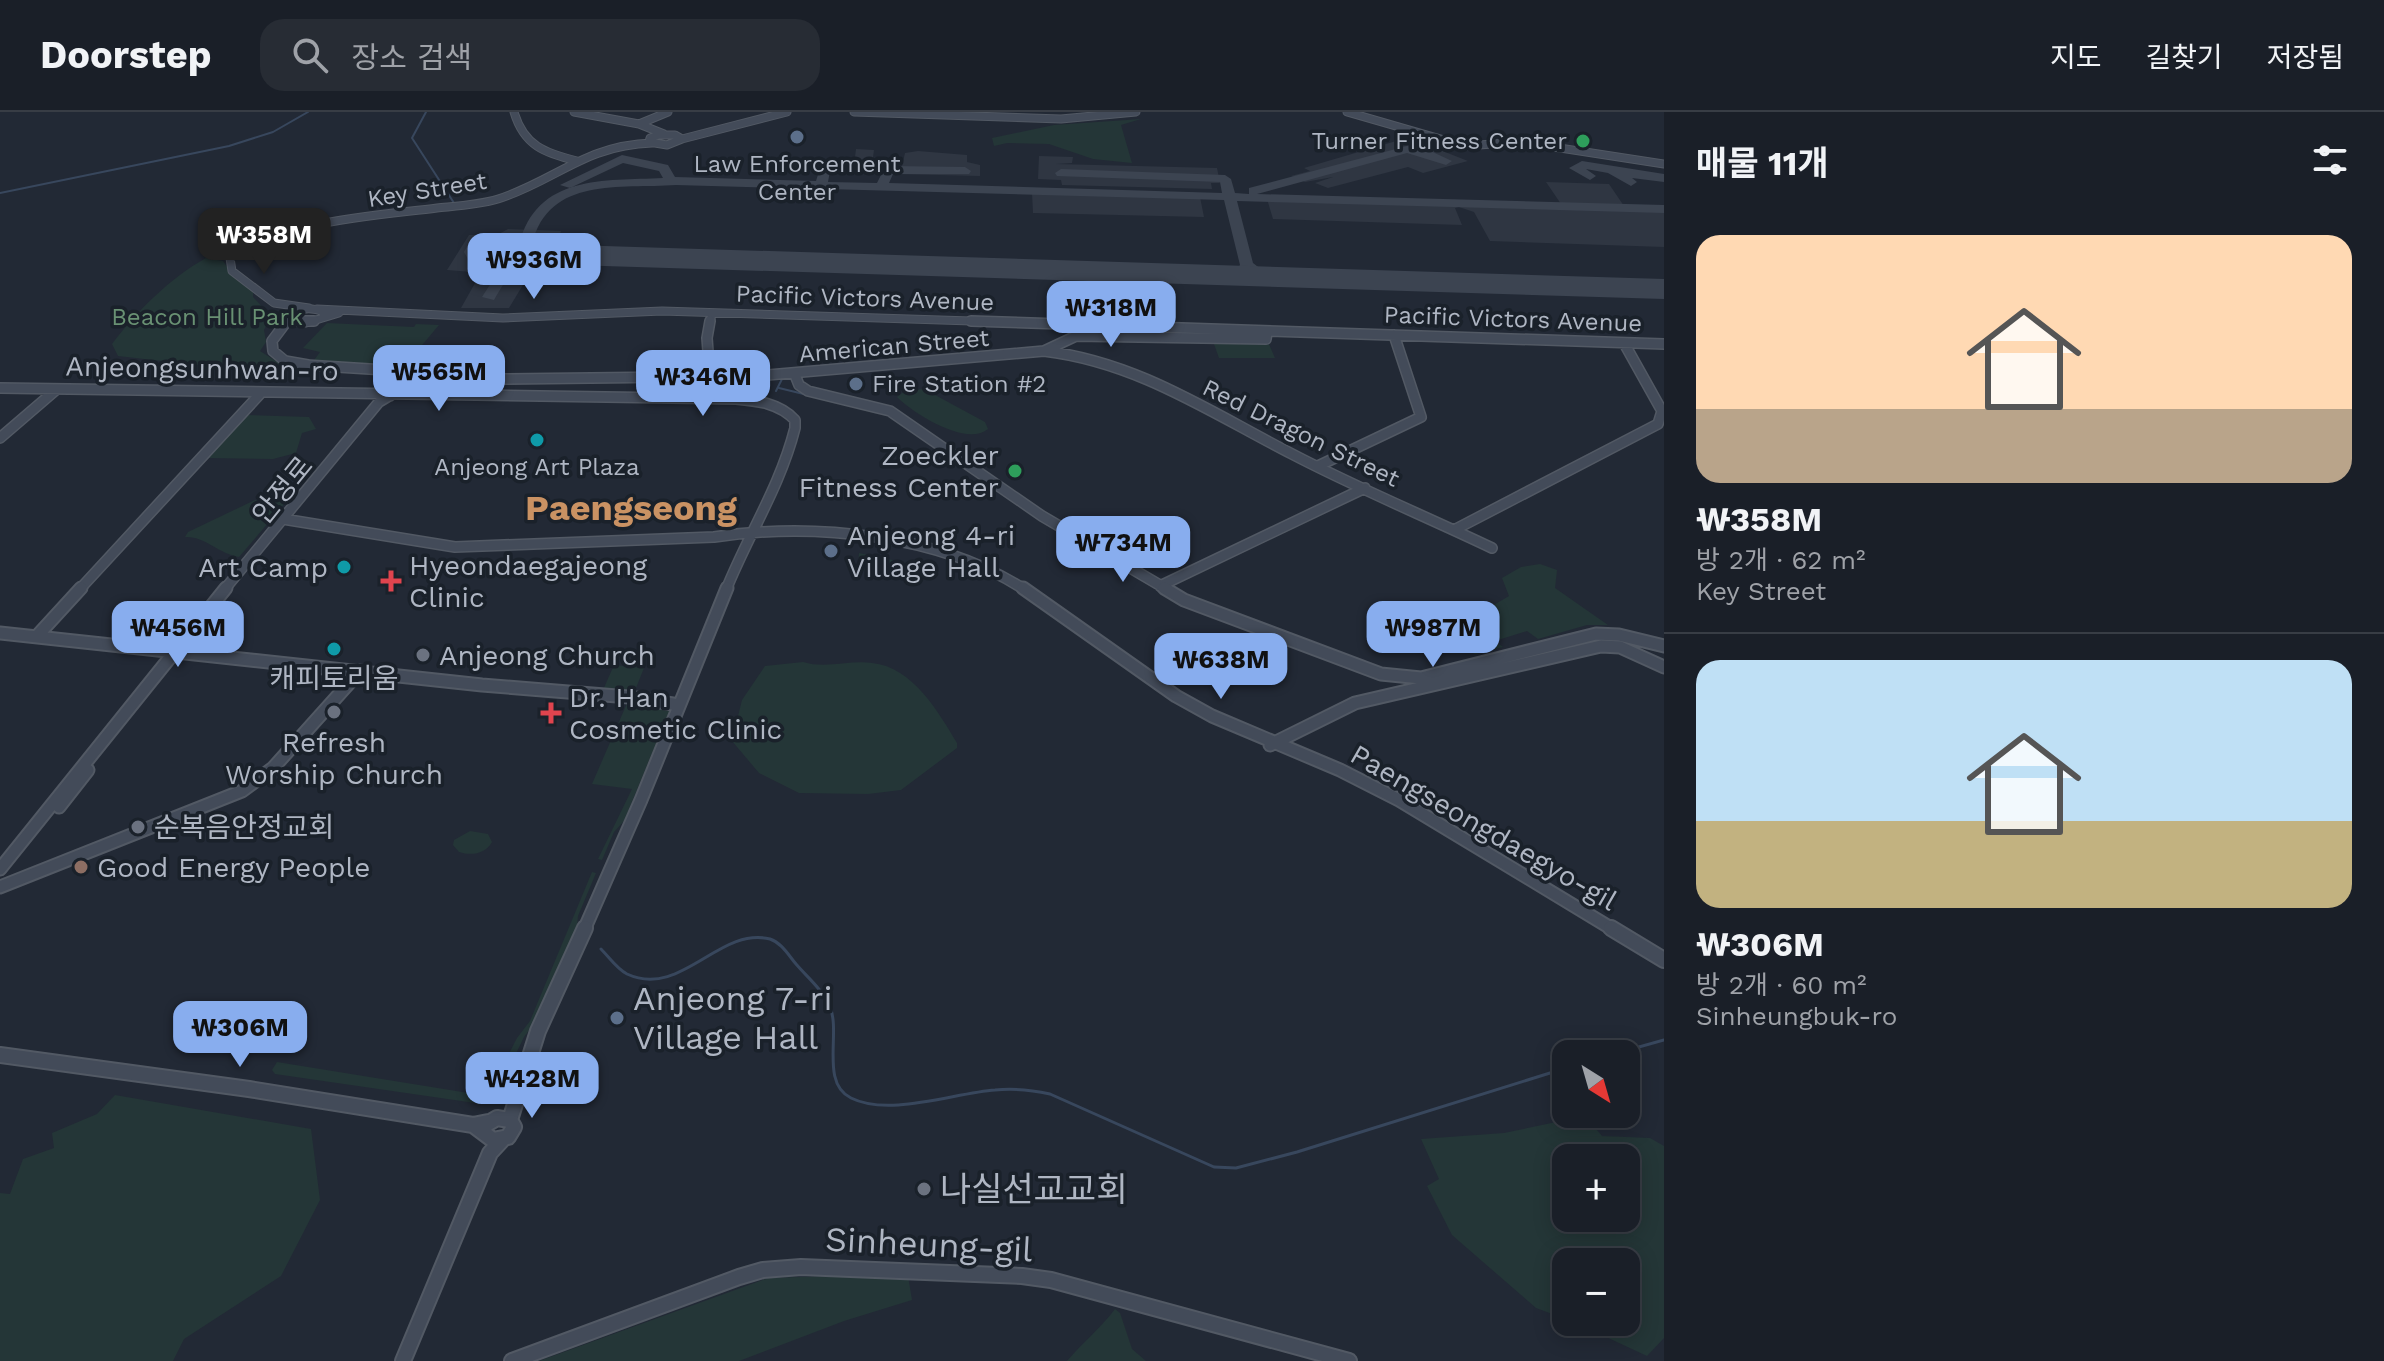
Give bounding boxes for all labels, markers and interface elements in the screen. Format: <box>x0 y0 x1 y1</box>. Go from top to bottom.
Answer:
search box <box>260 19 820 91</box>
text: Doorstep <box>40 33 212 77</box>
icon: search <box>288 33 332 77</box>
text: 장소 검색 <box>352 40 472 75</box>
text: 지도 <box>2050 41 2101 74</box>
text: 길찾기 <box>2145 41 2223 74</box>
text: 저장됨 <box>2267 41 2344 74</box>
place label: Turner Fitness Center <box>1311 127 1567 155</box>
marker: Law Enforcement Center <box>788 128 806 146</box>
marker: Turner Fitness Center <box>1574 132 1592 150</box>
icon: filters <box>2308 138 2352 182</box>
text: 매물 11개 <box>1696 143 1829 183</box>
place label: Law Enforcement Center <box>693 150 901 206</box>
street label: Key Street <box>365 167 489 213</box>
pin: ₩358M <box>208 208 320 276</box>
text: ₩358M <box>216 219 312 249</box>
pin: ₩936M <box>478 233 590 301</box>
text: ₩936M <box>486 244 582 274</box>
street label: Pacific Victors Avenue <box>735 279 995 317</box>
pin: ₩318M <box>1055 281 1167 349</box>
icon: home <box>1952 287 2096 431</box>
text: ₩318M <box>1065 292 1157 322</box>
street label: Pacific Victors Avenue <box>1383 300 1643 338</box>
park label: Beacon Hill Park <box>111 303 303 331</box>
street label: American Street <box>798 324 990 368</box>
pin: ₩565M <box>383 345 495 413</box>
street label: Anjeongsunhwan-ro <box>65 350 339 387</box>
pin: ₩346M <box>647 350 759 418</box>
text: ₩565M <box>391 356 487 386</box>
text: ₩346M <box>654 361 752 391</box>
place label: Fire Station #2 <box>872 370 1046 398</box>
street label: Red Dragon Street <box>1198 373 1404 493</box>
marker: Fire Station #2 <box>847 375 865 393</box>
marker: Anjeong Art Plaza <box>528 431 546 449</box>
place label: Zoeckler Fitness Center <box>798 439 999 504</box>
street label: 안정로 <box>245 450 320 531</box>
place label: Anjeong Art Plaza <box>434 453 640 481</box>
marker: Zoeckler Fitness Center <box>1006 462 1024 480</box>
district label: Paengseong <box>525 487 738 529</box>
text: ₩358M <box>1696 499 1822 539</box>
pin: ₩734M <box>1067 516 1179 584</box>
place label: Anjeong 4-ri Village Hall <box>847 519 1015 584</box>
text: ₩734M <box>1074 527 1172 557</box>
marker: Anjeong 4-ri Village Hall <box>822 542 840 560</box>
text: 방 2개 · 62 m² <box>1696 545 1866 575</box>
place label: Hyeondaegajeong Clinic <box>409 549 647 614</box>
place label: Art Camp <box>198 551 328 584</box>
marker: Art Camp <box>335 558 353 576</box>
marker: Hyeondaegajeong Clinic <box>380 570 402 592</box>
text: Key Street <box>1696 576 1826 606</box>
pin: ₩456M <box>122 601 234 669</box>
pin: ₩987M <box>1377 601 1489 669</box>
text: ₩456M <box>130 612 226 642</box>
text: ₩987M <box>1385 612 1481 642</box>
pin: ₩638M <box>1165 633 1277 701</box>
place label: Anjeong Church <box>439 639 655 672</box>
marker: 캐피토리움 <box>325 640 343 658</box>
text: ₩638M <box>1172 644 1270 674</box>
marker: Anjeong Church <box>414 646 432 664</box>
place label: 캐피토리움 <box>270 662 398 695</box>
place label: Dr. Han Cosmetic Clinic <box>569 681 782 746</box>
marker: Dr. Han Cosmetic Clinic <box>540 702 562 724</box>
marker: Refresh Worship Church <box>325 703 343 721</box>
icon: home <box>1952 712 2096 856</box>
place label: Refresh Worship Church <box>225 726 443 791</box>
street label: Paengseongdaegyo-gil <box>1345 738 1623 917</box>
place label: 순복음안정교회 <box>154 811 334 844</box>
marker: 순복음안정교회 <box>129 818 147 836</box>
place label: Good Energy People <box>97 851 370 884</box>
marker: Good Energy People <box>72 858 90 876</box>
text: ₩306M <box>1696 924 1824 964</box>
text: 방 2개 · 60 m² <box>1696 970 1867 1000</box>
place label: Anjeong 7-ri Village Hall <box>633 978 832 1057</box>
pin: ₩306M <box>184 1001 296 1069</box>
text: Sinheungbuk-ro <box>1696 1001 1897 1031</box>
marker: Anjeong 7-ri Village Hall <box>608 1009 626 1027</box>
text: ₩306M <box>191 1012 289 1042</box>
north arrow <box>1552 1040 1640 1128</box>
map controls <box>1552 1040 1640 1336</box>
pin: ₩428M <box>476 1052 588 1120</box>
text: ₩428M <box>484 1063 580 1093</box>
button: + <box>1552 1144 1640 1232</box>
place label: 나실선교교회 <box>940 1169 1128 1209</box>
marker: 나실선교교회 <box>915 1180 933 1198</box>
street label: Sinheung-gil <box>824 1219 1034 1269</box>
button: − <box>1552 1248 1640 1336</box>

